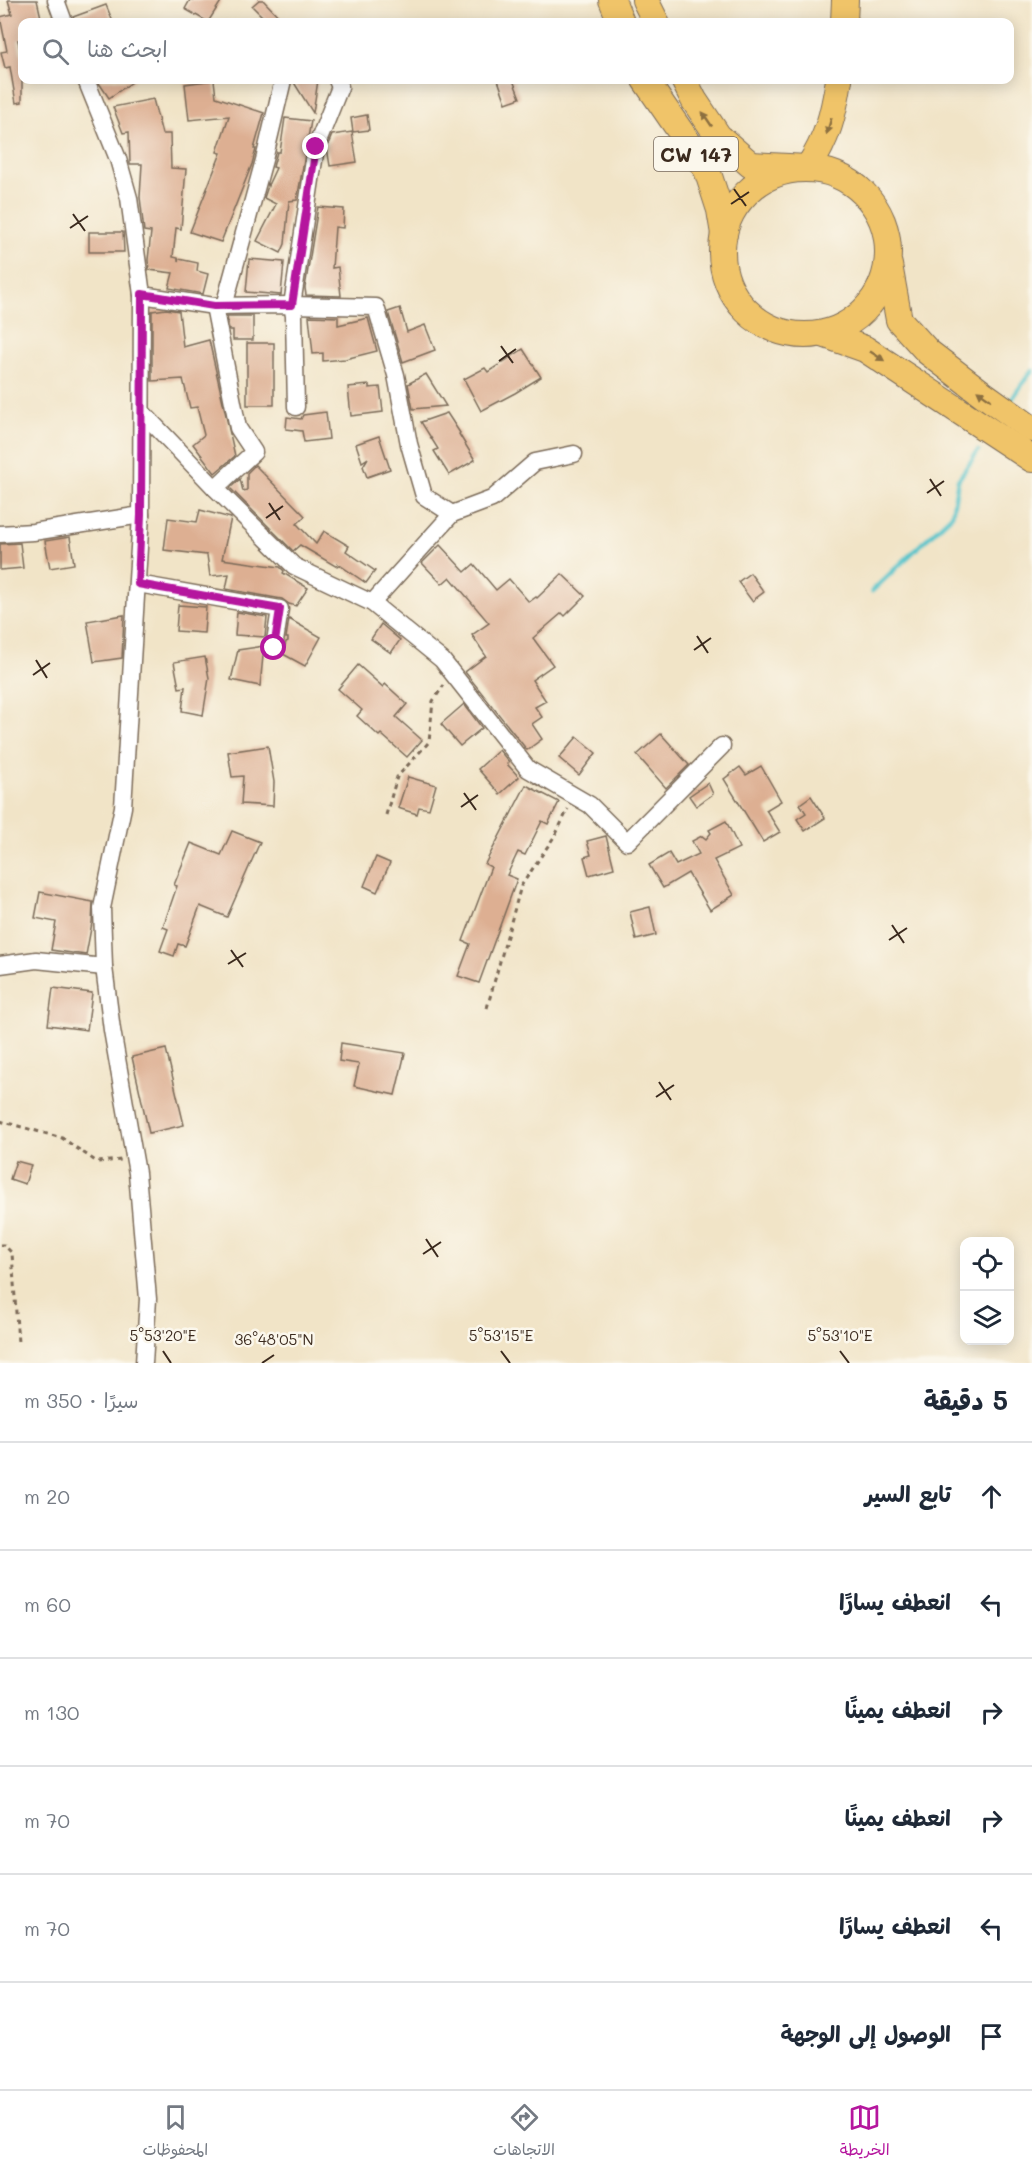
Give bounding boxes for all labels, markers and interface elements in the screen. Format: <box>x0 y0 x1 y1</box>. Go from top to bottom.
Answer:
search box <box>18 18 1014 84</box>
text: ابحث هنا <box>87 34 168 63</box>
icon: search <box>39 35 72 68</box>
one-way arrow <box>701 112 713 128</box>
one-way arrow <box>824 117 833 135</box>
route end <box>302 133 328 159</box>
road number: CW 147 <box>654 137 738 171</box>
one-way arrow <box>869 351 885 362</box>
one-way arrow <box>977 389 993 401</box>
route start <box>260 634 286 660</box>
map controls <box>960 1237 1014 1345</box>
button: locate <box>960 1237 1014 1291</box>
button: layers <box>960 1291 1014 1345</box>
text: 5°53'20"E <box>130 1325 197 1345</box>
text: 5°53'15"E <box>469 1325 534 1345</box>
text: 5°53'10"E <box>807 1325 873 1345</box>
text: 36°48'05"N <box>234 1329 314 1349</box>
text: 5 دقيقة <box>923 1383 1008 1417</box>
text: سيرًا · 350 m <box>24 1387 138 1413</box>
text: تابع السير <box>865 1479 951 1508</box>
icon: ahead <box>975 1480 1008 1513</box>
text: 20 m <box>24 1483 70 1509</box>
text: انعطف يسارًا <box>839 1587 951 1616</box>
icon: left <box>975 1588 1008 1621</box>
text: 60 m <box>24 1591 71 1617</box>
text: انعطف يمينًا <box>845 1695 951 1724</box>
icon: right <box>975 1696 1008 1729</box>
text: 130 m <box>24 1699 79 1725</box>
text: انعطف يمينًا <box>845 1803 951 1832</box>
icon: right <box>975 1804 1008 1837</box>
text: 70 m <box>24 1807 70 1833</box>
text: انعطف يسارًا <box>839 1911 951 1940</box>
icon: left <box>975 1912 1008 1945</box>
text: 70 m <box>24 1915 70 1941</box>
text: الوصول إلى الوجهة <box>780 2019 951 2048</box>
icon: arrive <box>975 2020 1008 2053</box>
tab: المحفوظات <box>142 2101 208 2164</box>
tab: الاتجاهات <box>493 2101 555 2164</box>
tab: الخريطة <box>840 2101 890 2164</box>

